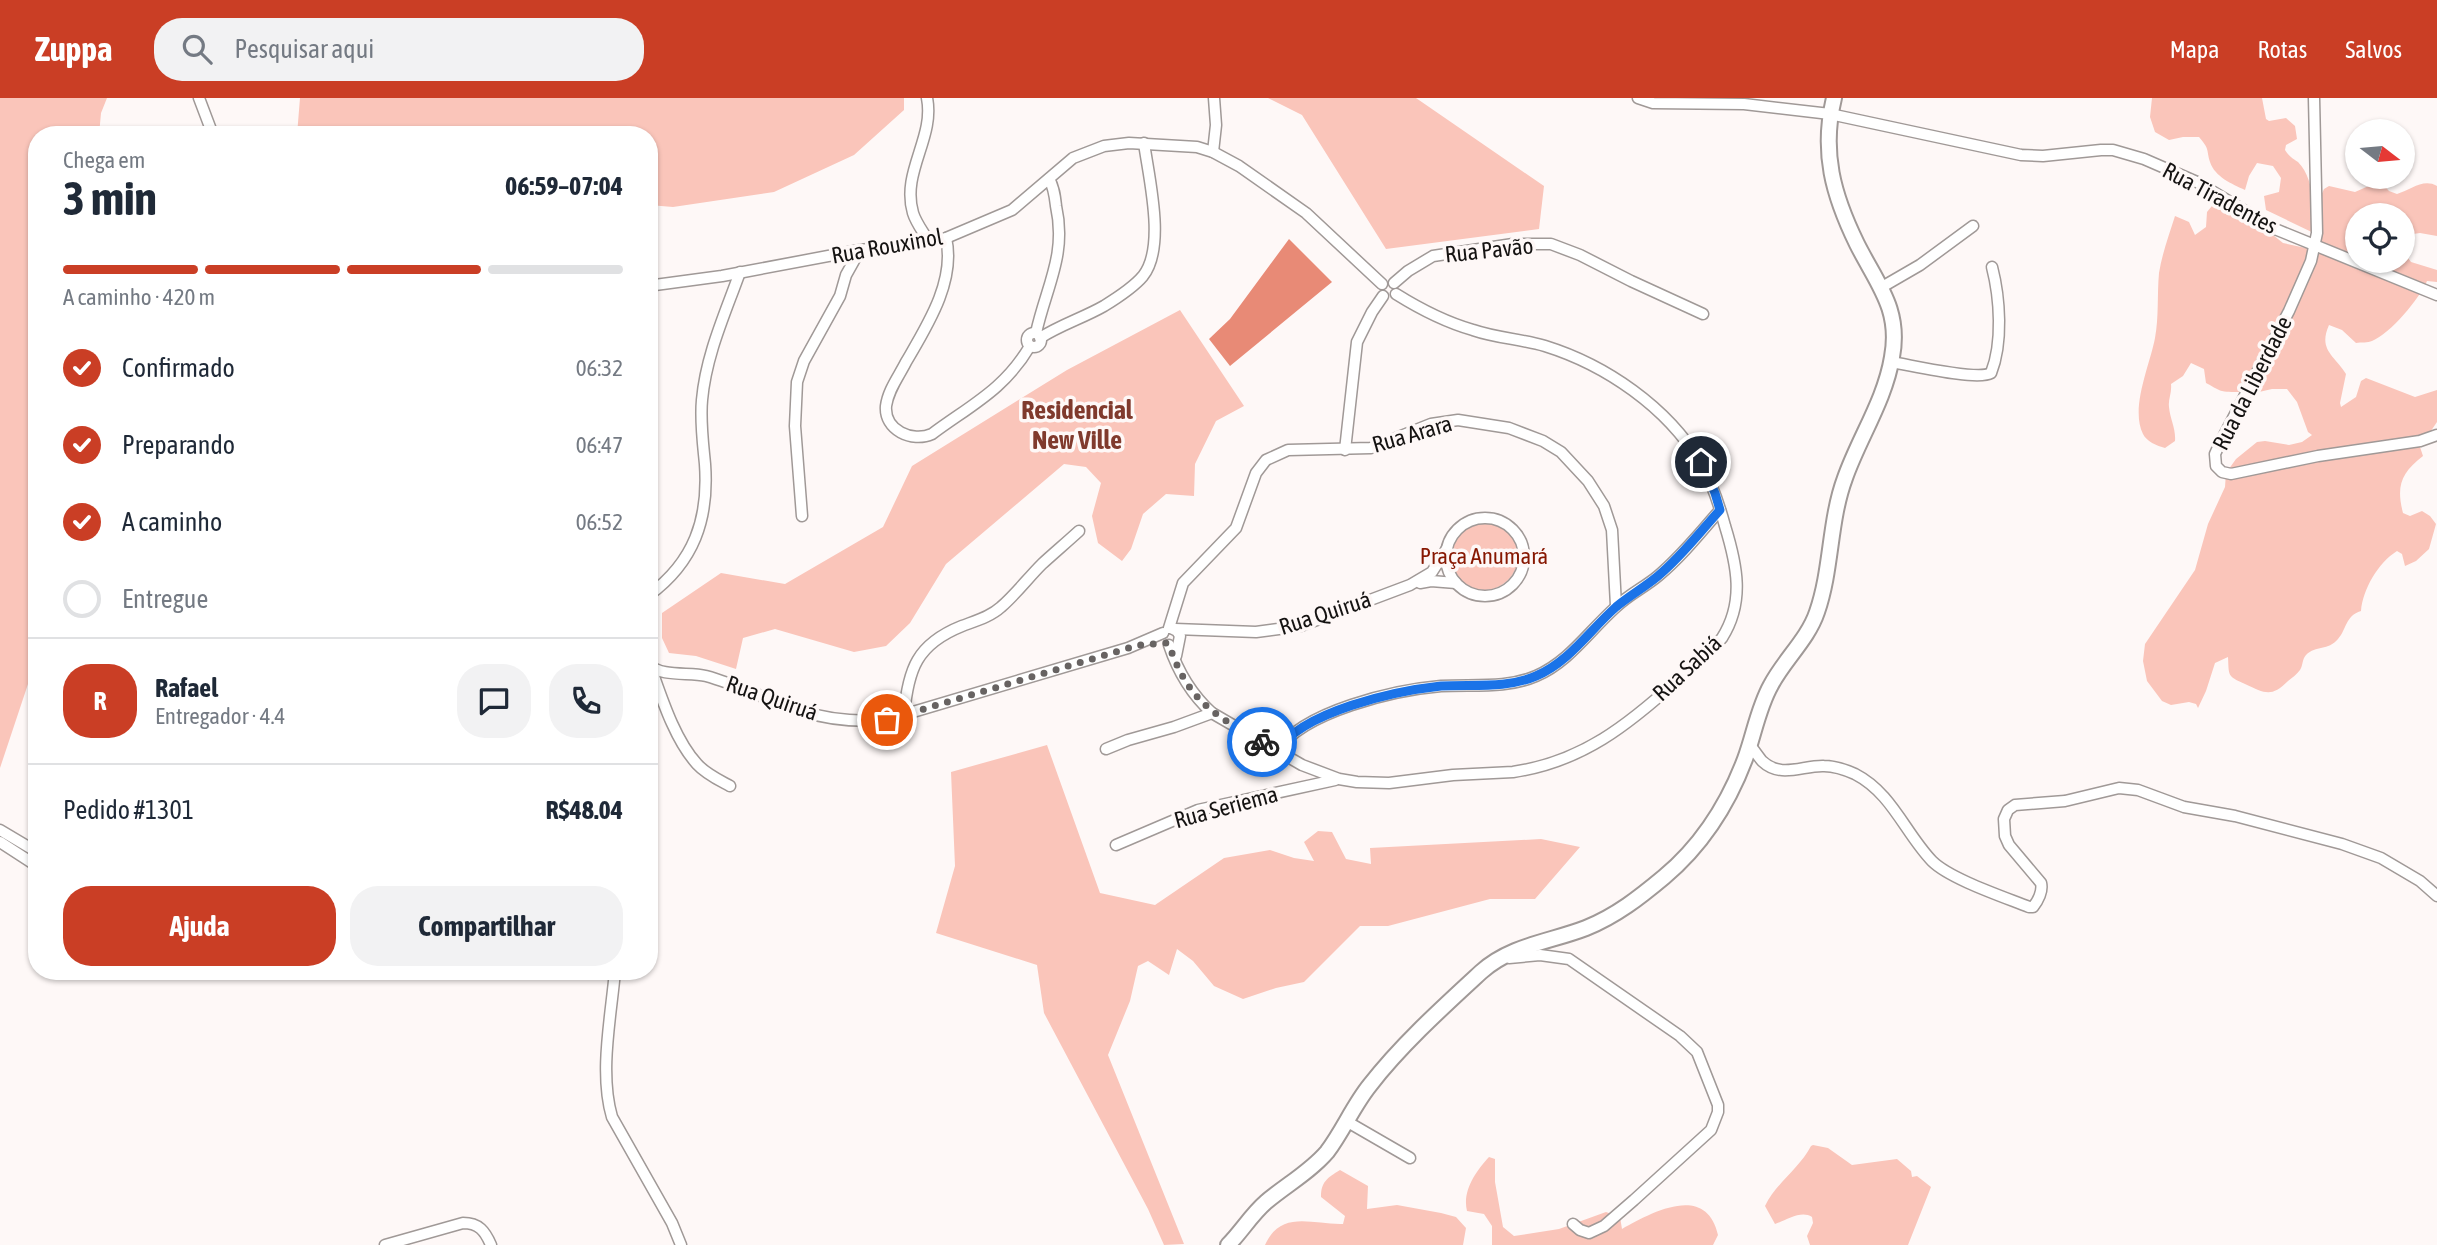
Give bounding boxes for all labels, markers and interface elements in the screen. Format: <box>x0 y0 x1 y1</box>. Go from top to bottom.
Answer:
search box <box>154 18 644 81</box>
text: Zuppa <box>35 30 112 68</box>
icon: search <box>178 30 216 68</box>
text: Pesquisar aqui <box>234 34 374 64</box>
text: Mapa <box>2170 36 2219 63</box>
text: Rotas <box>2257 36 2307 63</box>
text: Salvos <box>2345 36 2402 63</box>
north arrow <box>2345 119 2415 189</box>
map controls <box>2345 119 2415 273</box>
text: Chega em <box>63 147 145 173</box>
street label: Rua Tiradentes <box>2158 157 2282 239</box>
text: 06:59–07:04 <box>505 171 623 201</box>
text: 3 min <box>63 172 157 225</box>
button: locate <box>2345 203 2415 273</box>
street label: Rua Rouxinol <box>829 223 945 269</box>
street label: Rua Pavão <box>1444 232 1534 268</box>
text: A caminho · 420 m <box>63 284 215 310</box>
street label: Rua da Liberdade <box>2207 312 2297 454</box>
icon: check <box>63 349 101 387</box>
text: Confirmado <box>122 353 235 383</box>
text: 06:32 <box>576 355 623 381</box>
district label: Residencial New Ville <box>1021 395 1134 455</box>
street label: Rua Arara <box>1369 410 1455 458</box>
icon: check <box>63 426 101 464</box>
text: Preparando <box>122 430 235 460</box>
text: 06:47 <box>576 432 623 458</box>
pin <box>1671 432 1731 492</box>
icon: home <box>1682 443 1720 481</box>
icon: check <box>63 503 101 541</box>
text: A caminho <box>122 507 222 537</box>
text: 06:52 <box>576 509 623 535</box>
park label: Praça Anumará <box>1420 543 1548 569</box>
text: Entregue <box>122 584 208 614</box>
street label: Rua Quiruá <box>1276 586 1374 640</box>
street label: Rua Sabiá <box>1648 630 1726 706</box>
button: chat <box>457 664 531 738</box>
button: phone <box>549 664 623 738</box>
street label: Rua Quiruá <box>723 670 821 726</box>
text: Rafael <box>155 673 218 703</box>
text: R <box>93 686 107 716</box>
pin <box>857 690 917 750</box>
icon: bag <box>868 701 906 739</box>
text: Entregador · 4.4 <box>155 703 285 729</box>
courier <box>1227 707 1297 777</box>
icon: bike <box>1243 723 1281 761</box>
street label: Rua Seriema <box>1171 781 1281 833</box>
text: Pedido #1301 <box>63 795 194 825</box>
text: R$48.04 <box>546 795 623 825</box>
button: Ajuda <box>63 886 336 966</box>
button: Compartilhar <box>350 886 623 966</box>

